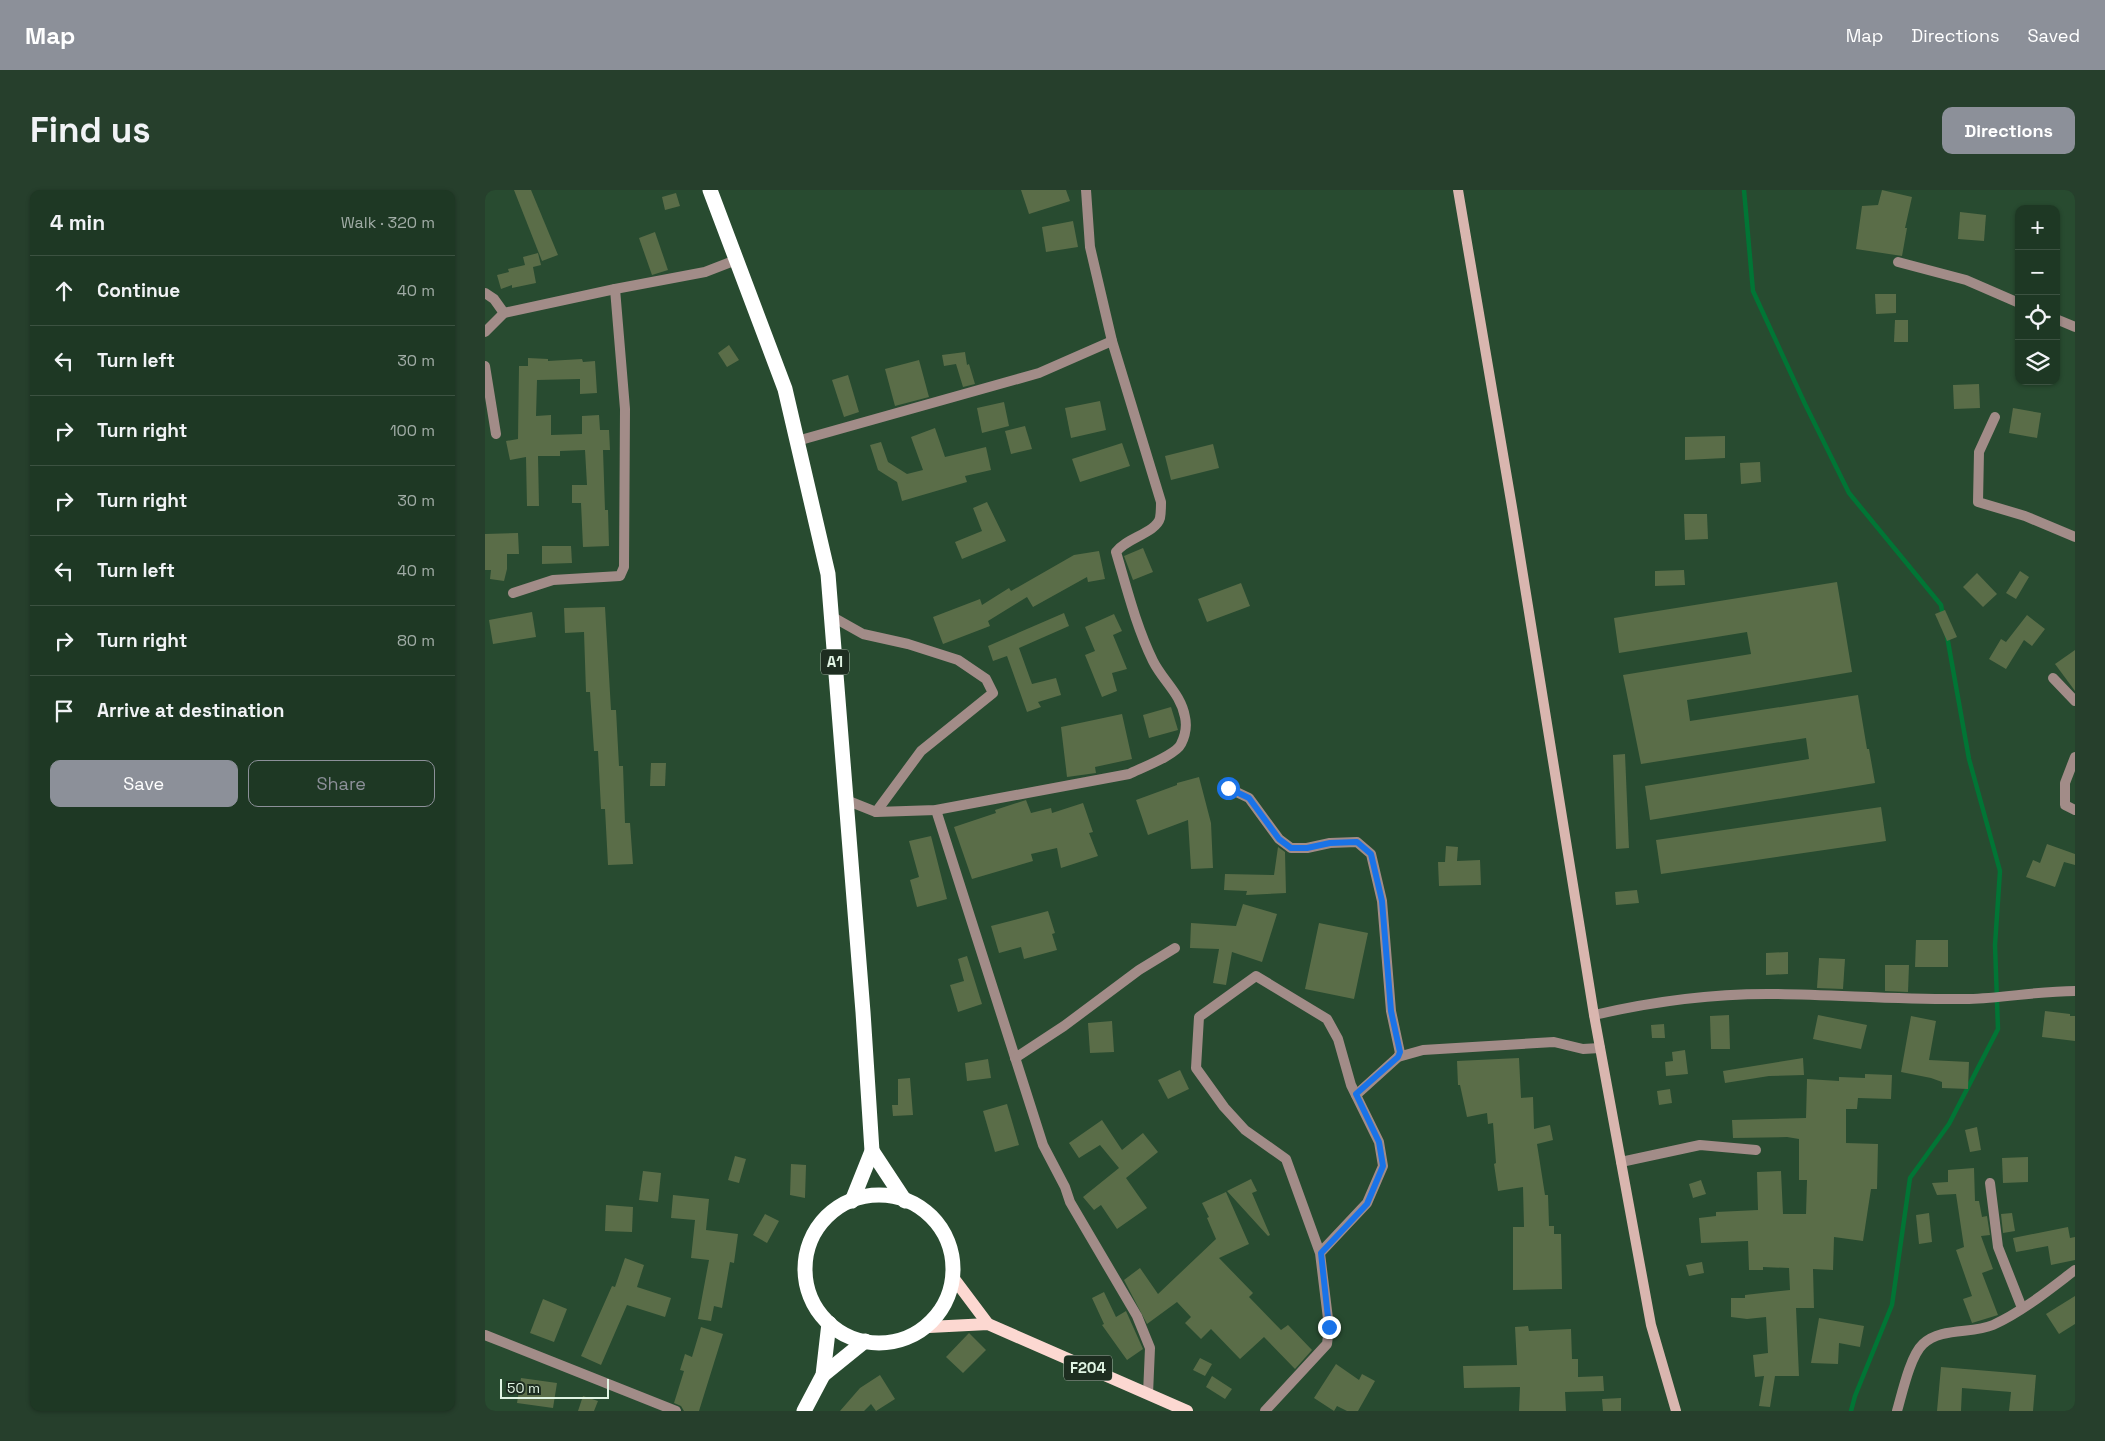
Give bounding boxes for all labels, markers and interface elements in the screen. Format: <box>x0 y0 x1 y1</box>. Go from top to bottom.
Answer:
text: Map <box>25 20 75 51</box>
text: Map <box>1846 24 1883 47</box>
text: Directions <box>1911 24 2000 47</box>
text: Saved <box>2028 24 2080 47</box>
button: Directions <box>1942 107 2075 154</box>
text: Find us <box>30 108 151 152</box>
map controls <box>2015 205 2060 385</box>
button: + <box>2015 205 2060 250</box>
text: 4 min <box>50 209 105 236</box>
text: Walk · 320 m <box>341 212 435 233</box>
button: − <box>2015 250 2060 295</box>
icon: ahead <box>50 277 78 305</box>
text: Continue <box>97 278 180 303</box>
text: 40 m <box>397 280 435 301</box>
button: locate <box>2015 295 2060 340</box>
button: layers <box>2015 340 2060 385</box>
icon: left <box>50 347 78 375</box>
text: Turn left <box>97 348 175 373</box>
text: 30 m <box>397 350 435 371</box>
icon: right <box>50 417 78 445</box>
text: Turn right <box>97 418 187 443</box>
text: 100 m <box>390 420 435 441</box>
icon: right <box>50 487 78 515</box>
text: Turn right <box>97 488 187 513</box>
text: 30 m <box>397 490 435 511</box>
icon: left <box>50 557 78 585</box>
text: Turn left <box>97 558 175 583</box>
text: 40 m <box>397 560 435 581</box>
icon: right <box>50 627 78 655</box>
text: Turn right <box>97 628 187 653</box>
text: 80 m <box>397 630 435 651</box>
road number: A1 <box>821 650 849 674</box>
icon: arrive <box>50 697 78 725</box>
text: Arrive at destination <box>97 698 285 723</box>
button: Save <box>50 760 238 807</box>
button: Share <box>248 760 435 807</box>
route start <box>1217 777 1240 800</box>
route end <box>1318 1316 1341 1339</box>
road number: F204 <box>1064 1356 1112 1380</box>
scale bar <box>500 1376 609 1399</box>
text: 50 m <box>507 1379 540 1397</box>

